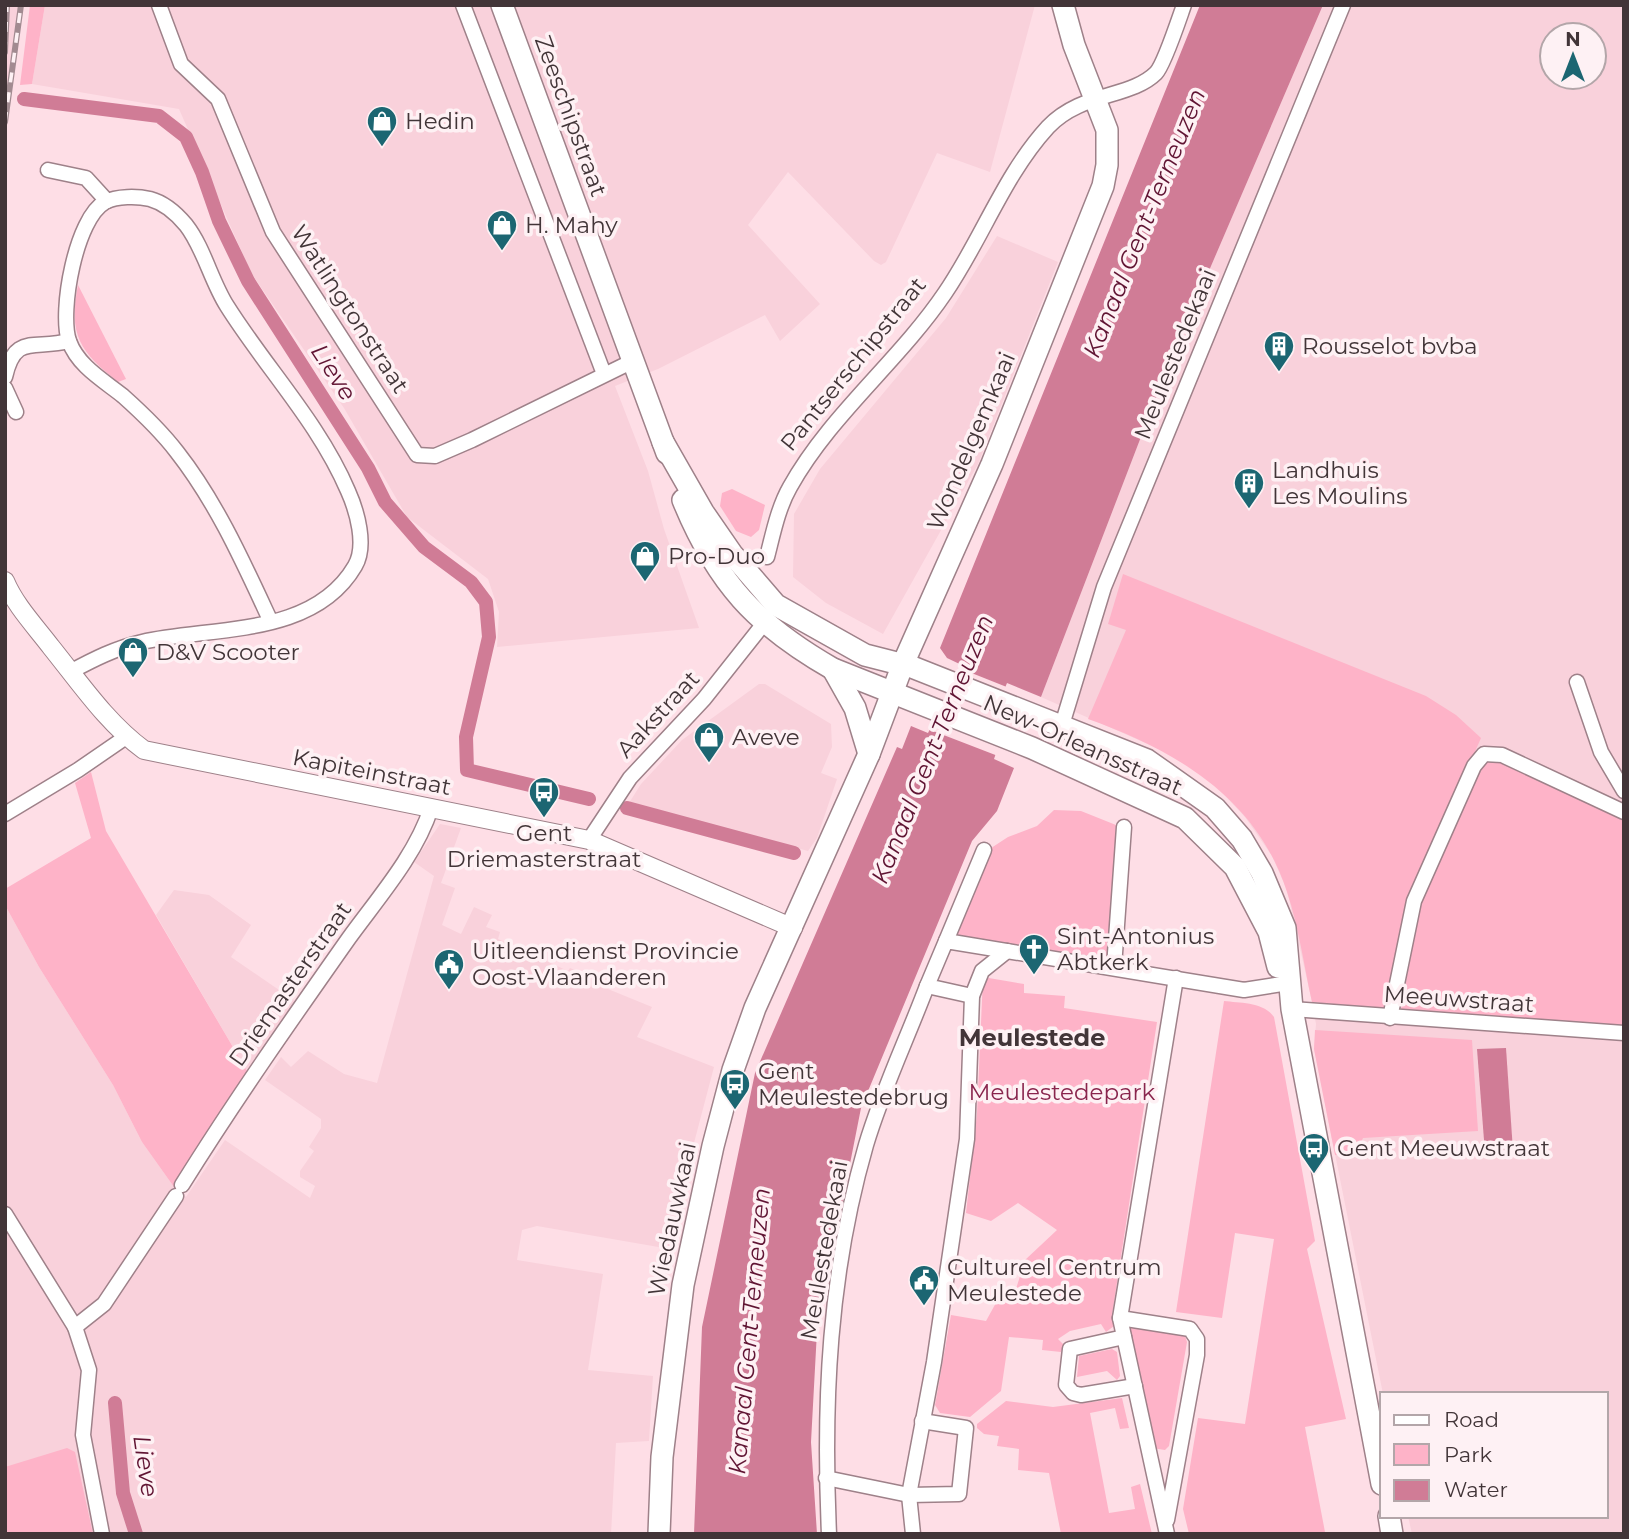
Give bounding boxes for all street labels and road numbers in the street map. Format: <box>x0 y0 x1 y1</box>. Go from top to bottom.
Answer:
street label: Zeeschipstraat <box>529 32 613 200</box>
street label: Watlingtonstraat <box>285 220 415 398</box>
street label: Meulestedekaai <box>1128 264 1222 444</box>
street label: Pantserschipstraat <box>774 271 932 457</box>
street label: Wondelgemkaai <box>921 348 1021 534</box>
street label: Aakstraat <box>611 665 705 763</box>
street label: New-Orleansstraat <box>979 688 1187 802</box>
street label: Kapiteinstraat <box>290 743 454 801</box>
street label: Driemasterstraat <box>223 896 357 1072</box>
street label: Meeuwstraat <box>1383 980 1535 1018</box>
street label: Wiedauwkaai <box>642 1139 702 1299</box>
street label: Meulestedekaai <box>794 1158 854 1342</box>

